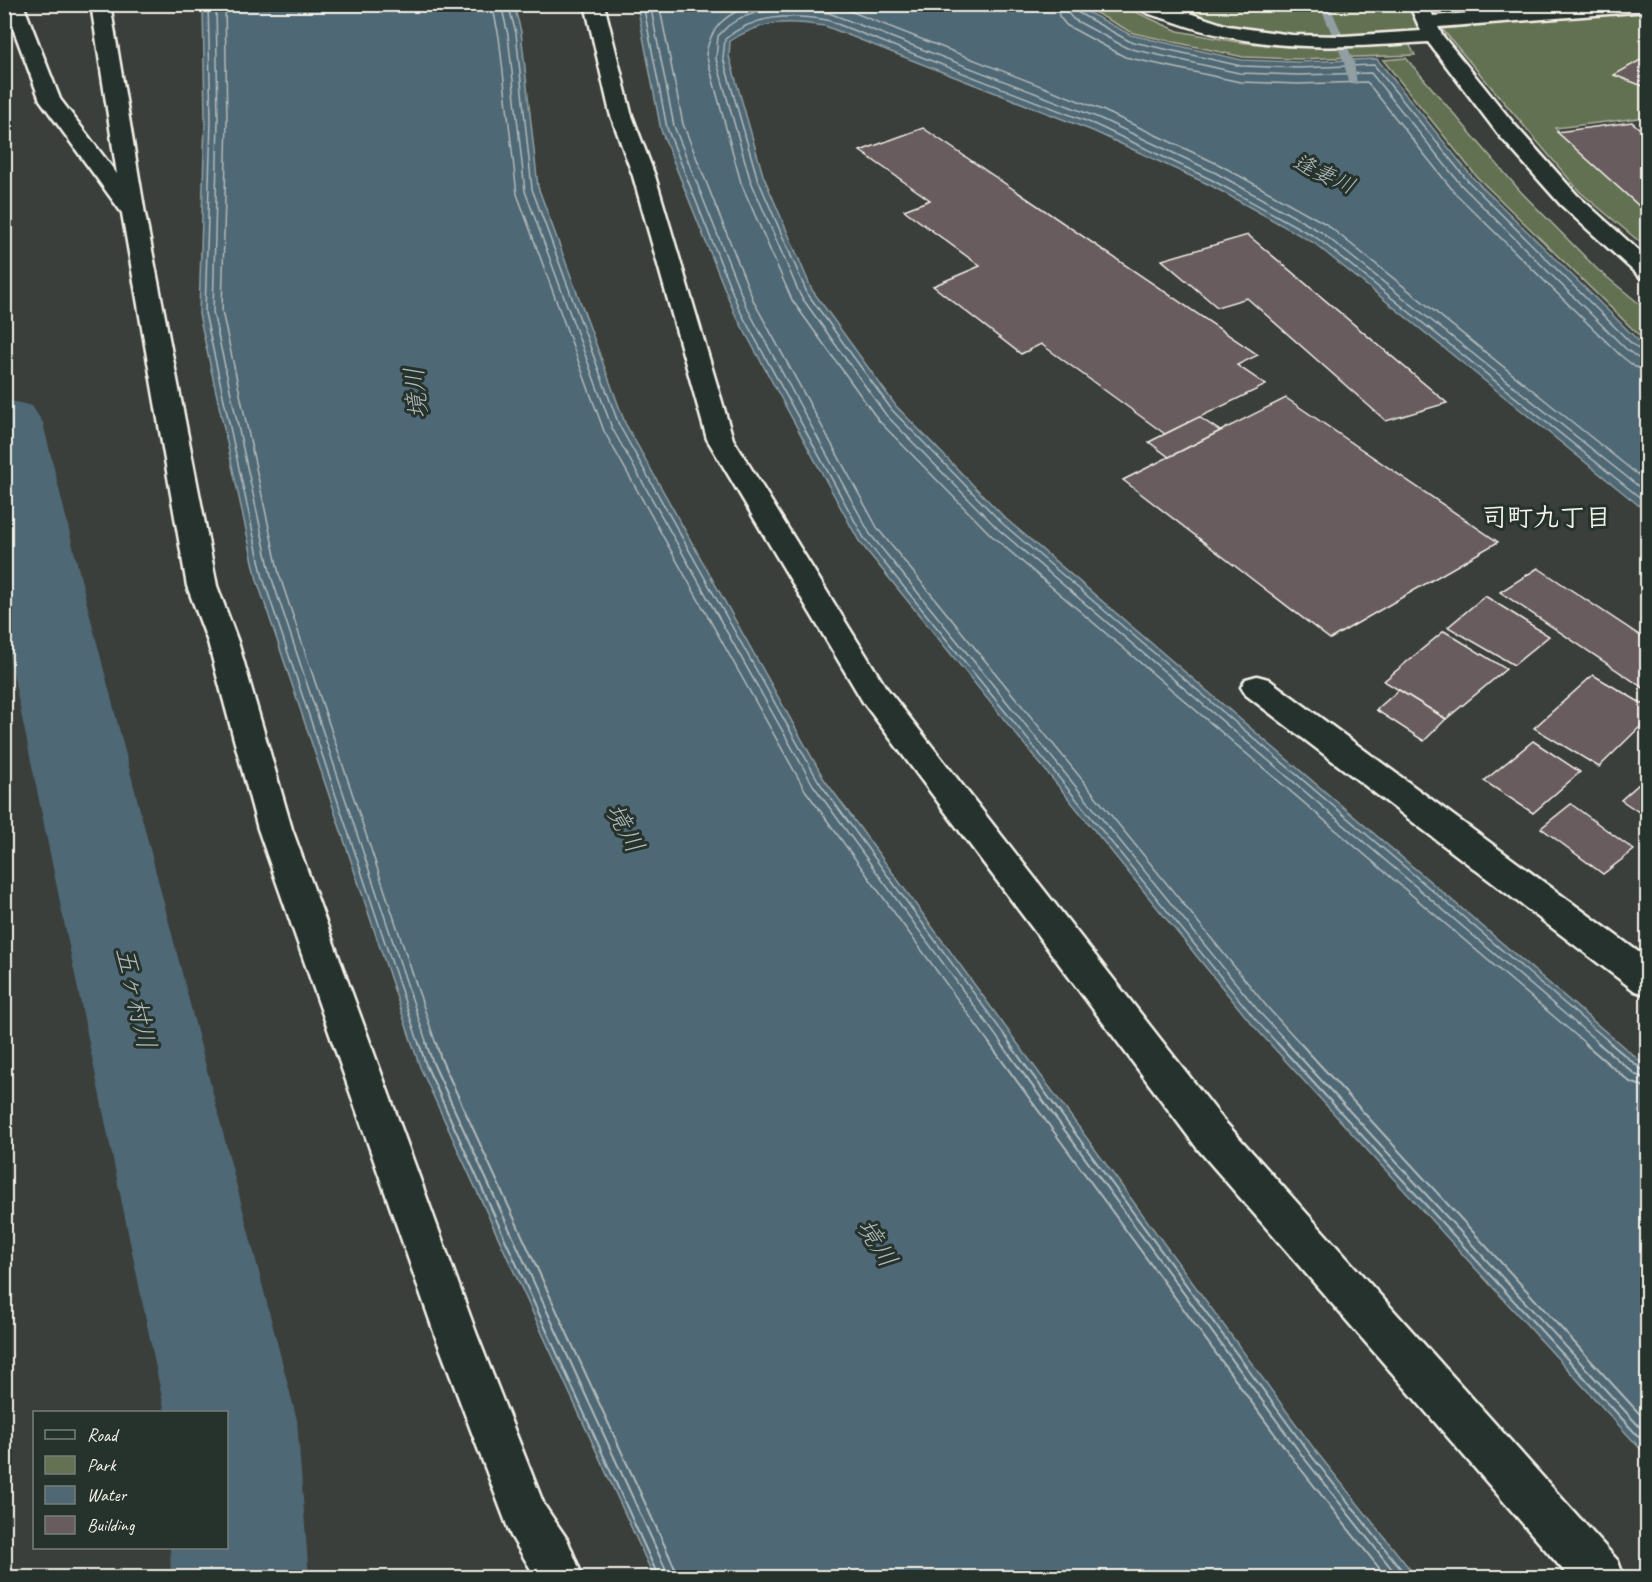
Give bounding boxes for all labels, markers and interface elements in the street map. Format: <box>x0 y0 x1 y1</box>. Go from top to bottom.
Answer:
water label: 逢妻川 <box>1288 147 1360 201</box>
water label: 境川 <box>397 366 435 420</box>
district label: 司町九丁目 <box>1481 501 1611 534</box>
water label: 境川 <box>598 797 652 859</box>
water label: 五ヶ村川 <box>108 944 164 1052</box>
water label: 境川 <box>849 1212 905 1274</box>
legend <box>33 1411 228 1549</box>
text: Road <box>87 1424 120 1446</box>
text: Park <box>87 1454 117 1476</box>
text: Water <box>87 1484 128 1506</box>
text: Building <box>87 1514 136 1536</box>

